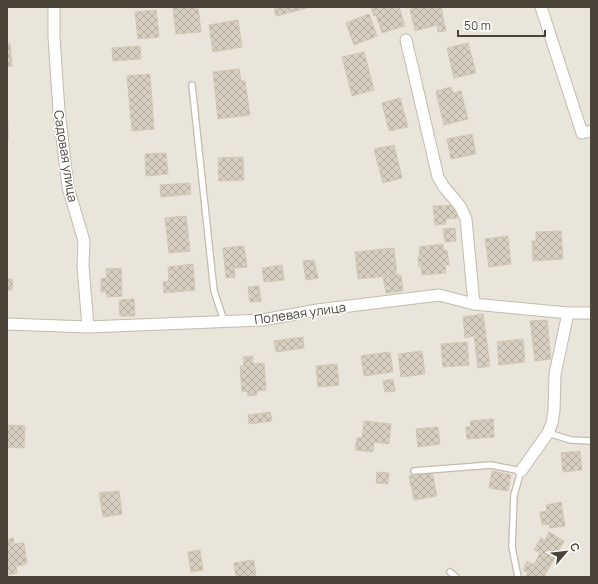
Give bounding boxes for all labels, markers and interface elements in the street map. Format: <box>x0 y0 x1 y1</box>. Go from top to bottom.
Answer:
scale bar <box>458 12 545 38</box>
text: 50 m <box>464 17 491 34</box>
street label: Садовая улица <box>50 109 82 203</box>
street label: Полевая улица <box>253 298 347 328</box>
north arrow <box>546 532 586 572</box>
text: С <box>567 540 584 554</box>

